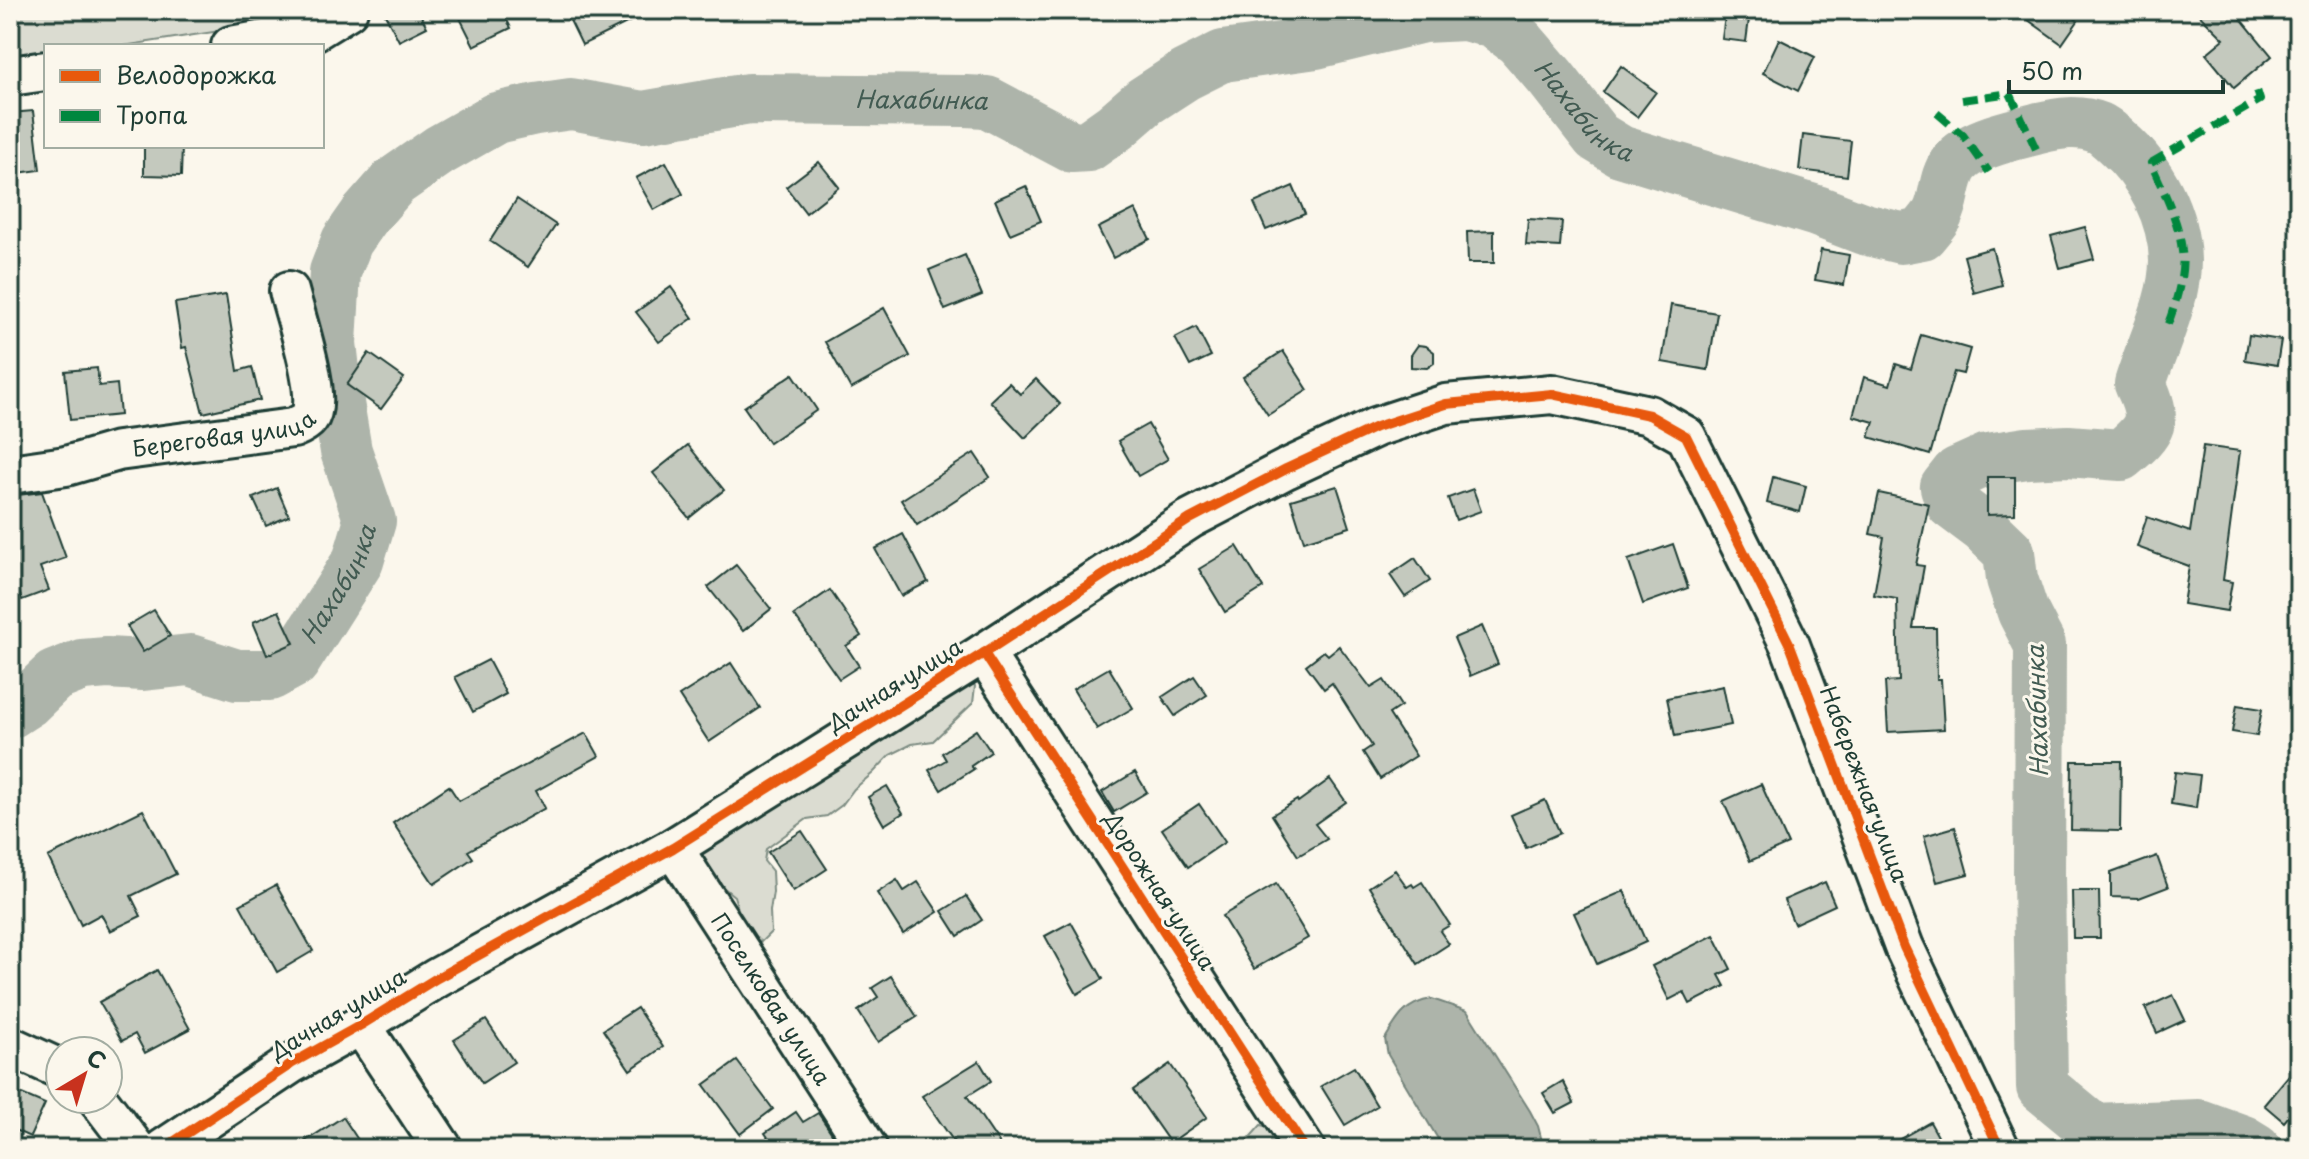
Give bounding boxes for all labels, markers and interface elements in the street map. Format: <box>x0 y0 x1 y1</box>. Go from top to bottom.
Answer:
legend <box>44 44 324 148</box>
scale bar <box>2009 44 2223 94</box>
water label: Нахабинка <box>1527 51 1638 170</box>
text: 50 m <box>2021 52 2083 88</box>
text: Велодорожка <box>116 56 276 92</box>
water label: Нахабинка <box>855 80 989 118</box>
text: Тропа <box>116 96 187 132</box>
street label: Береговая улица <box>130 402 322 464</box>
water label: Нахабинка <box>290 519 384 650</box>
street label: Дачная улица <box>820 629 968 739</box>
water label: Нахабинка <box>2016 643 2056 778</box>
street label: Набережная улица <box>1813 681 1918 886</box>
street label: Дорожная улица <box>1097 804 1225 976</box>
street label: Поселковая улица <box>704 906 840 1091</box>
street label: Дачная улица <box>262 959 412 1067</box>
north arrow <box>44 1035 124 1115</box>
text: С <box>81 1040 114 1076</box>

